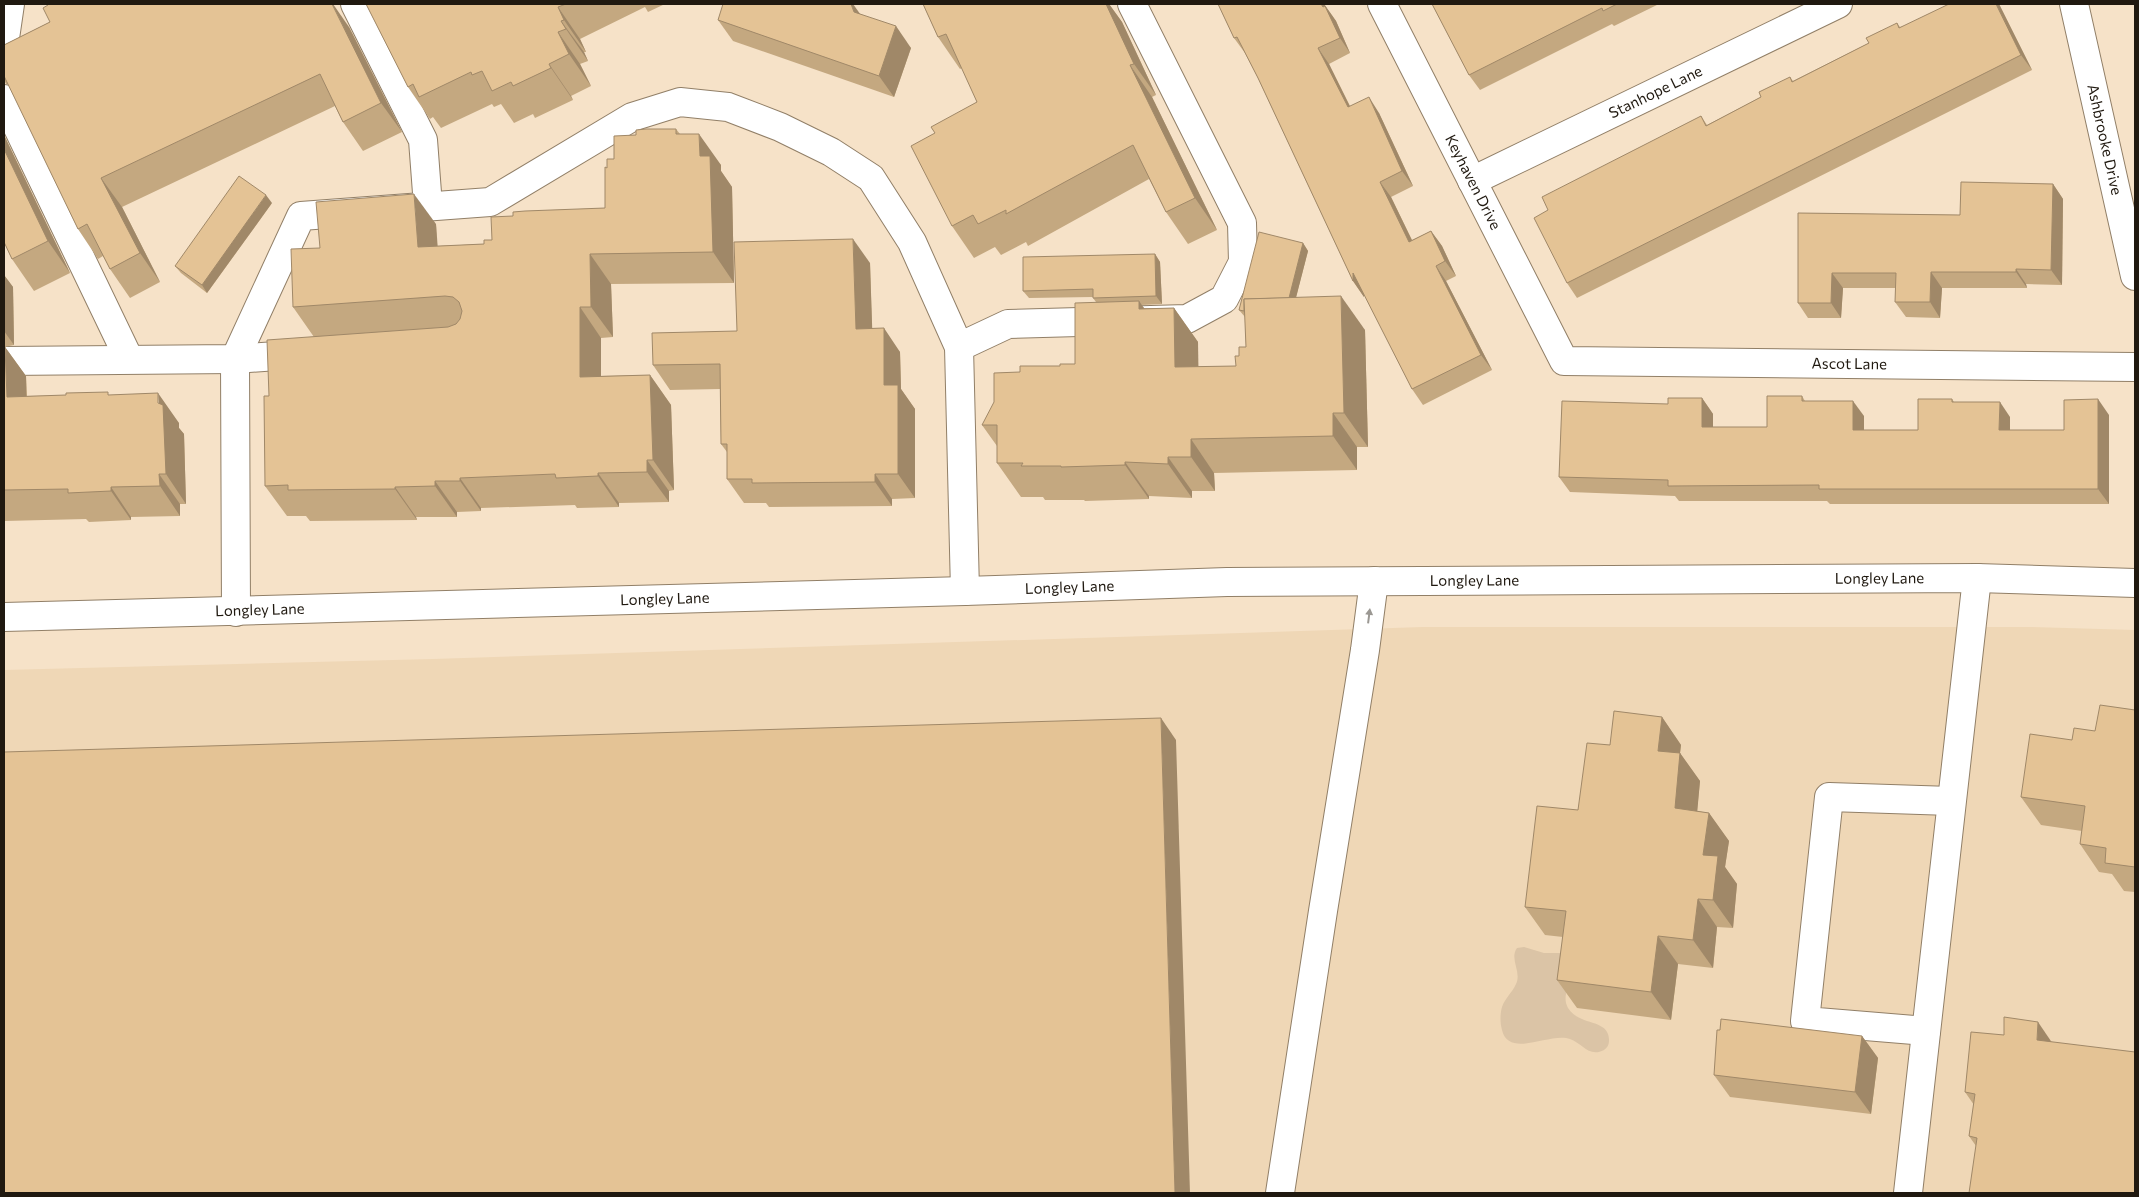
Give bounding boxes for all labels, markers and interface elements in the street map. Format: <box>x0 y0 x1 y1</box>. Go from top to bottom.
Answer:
street label: Stanhope Lane <box>1606 61 1705 121</box>
street label: Ashbrooke Drive <box>2084 82 2127 197</box>
street label: Keyhaven Drive <box>1442 131 1506 232</box>
street label: Ascot Lane <box>1811 354 1887 372</box>
street label: Longley Lane <box>1835 568 1924 587</box>
street label: Longley Lane <box>1430 570 1519 589</box>
street label: Longley Lane <box>1025 576 1115 597</box>
street label: Longley Lane <box>620 588 710 608</box>
street label: Longley Lane <box>215 599 305 619</box>
one-way arrow <box>1365 607 1373 623</box>

